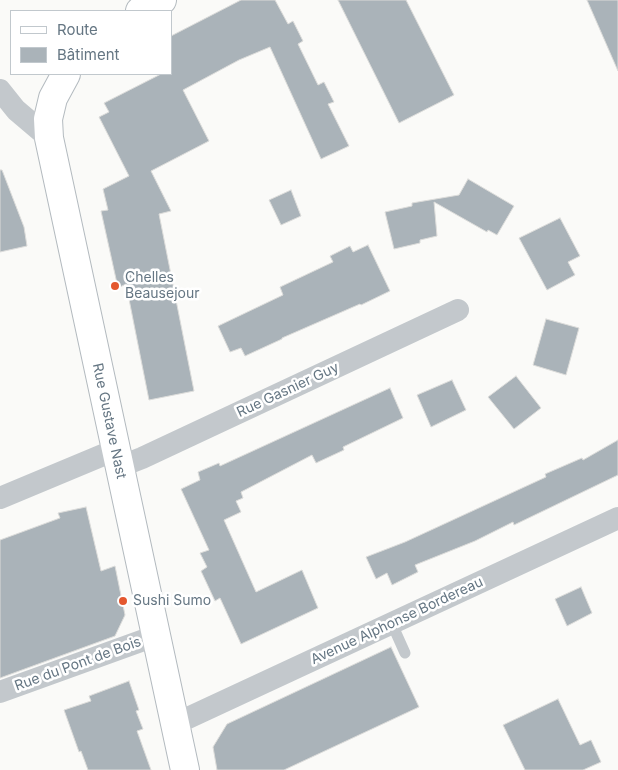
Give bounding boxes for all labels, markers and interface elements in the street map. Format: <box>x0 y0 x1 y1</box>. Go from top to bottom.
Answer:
legend <box>10 10 172 75</box>
text: Route <box>57 20 98 39</box>
text: Bâtiment <box>57 45 119 64</box>
place label: Chelles Beausejour <box>125 270 199 302</box>
marker: Chelles Beausejour <box>109 280 121 292</box>
street label: Rue Gasnier Guy <box>234 359 342 421</box>
street label: Rue Gustave Nast <box>89 362 129 480</box>
street label: Avenue Alphonse Bordereau <box>308 574 486 668</box>
place label: Sushi Sumo <box>133 593 211 609</box>
marker: Sushi Sumo <box>117 595 129 607</box>
street label: Rue du Pont de Bois <box>13 633 143 695</box>

